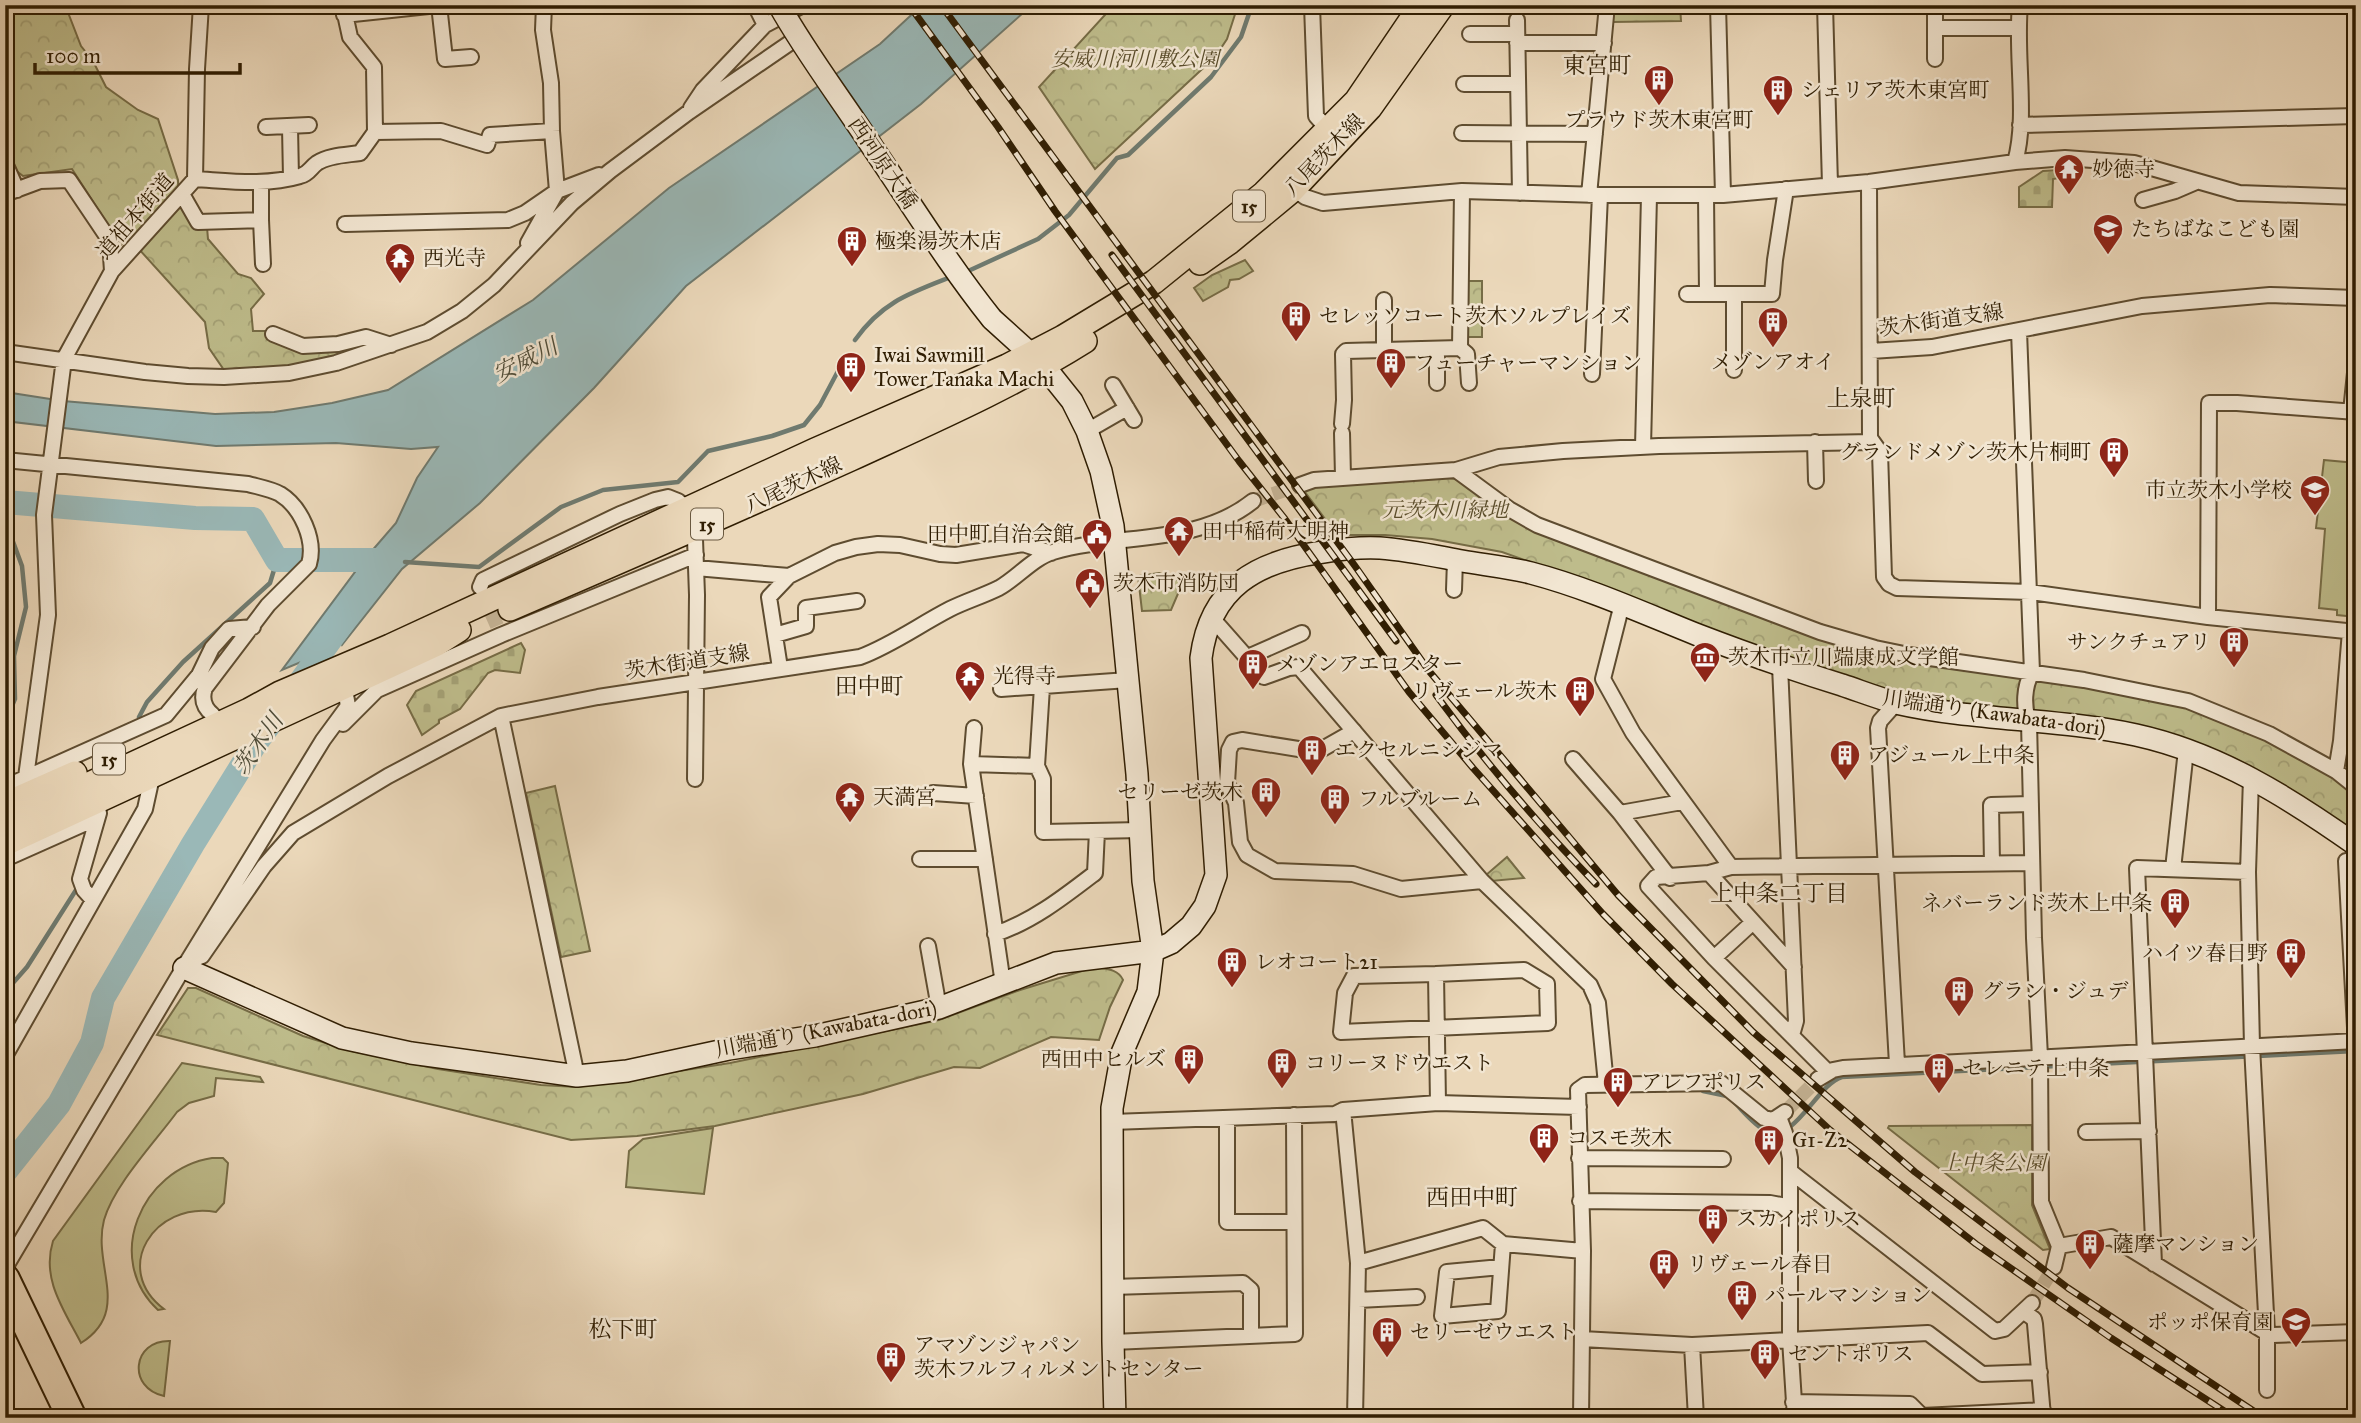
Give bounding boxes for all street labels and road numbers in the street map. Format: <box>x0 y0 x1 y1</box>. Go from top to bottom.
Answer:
street label: 八尾茨木線 <box>1278 108 1370 202</box>
street label: 西河原大橋 <box>843 112 923 214</box>
street label: 道祖本街道 <box>91 168 179 264</box>
road number: 15 <box>1233 190 1265 222</box>
street label: 茨木街道支線 <box>1877 298 2005 342</box>
street label: 八尾茨木線 <box>740 451 846 519</box>
road number: 15 <box>691 509 723 540</box>
street label: 茨木街道支線 <box>623 639 751 685</box>
street label: 川端通り (Kawabata-dori) <box>1881 684 2107 742</box>
road number: 15 <box>93 744 125 774</box>
street label: 川端通り (Kawabata-dori) <box>713 995 939 1063</box>

